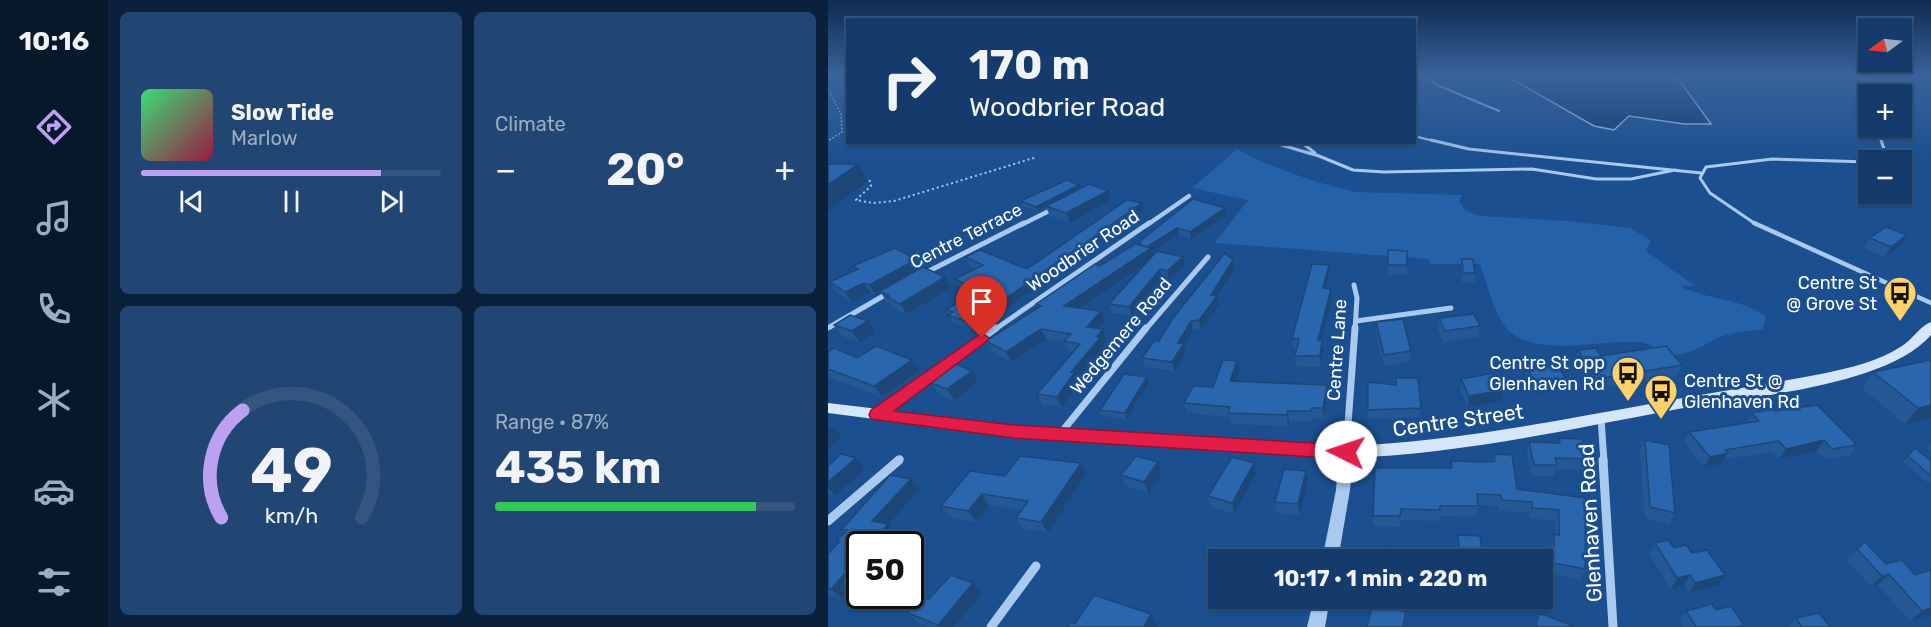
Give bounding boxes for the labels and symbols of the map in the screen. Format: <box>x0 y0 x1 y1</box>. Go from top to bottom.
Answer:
north arrow <box>1858 18 1912 72</box>
street label: Centre Terrace <box>906 198 1026 274</box>
street label: Woodbrier Road <box>1023 205 1143 297</box>
place label: Centre St @ Grove St <box>1786 272 1877 315</box>
street label: Wedgemere Road <box>1066 273 1176 399</box>
bus stop icon: Centre St @ Grove St <box>1882 275 1918 322</box>
pin <box>956 276 1007 338</box>
street label: Centre Lane <box>1322 298 1352 402</box>
place label: Centre St opp Glenhaven Rd <box>1489 352 1605 395</box>
bus stop icon: Centre St opp Glenhaven Rd <box>1610 355 1646 402</box>
place label: Centre St @ Glenhaven Rd <box>1684 370 1800 413</box>
bus stop icon: Centre St @ Glenhaven Rd <box>1643 373 1679 420</box>
street label: Centre Street <box>1391 398 1525 442</box>
position arrow <box>1314 420 1378 484</box>
street label: Glenhaven Road <box>1573 443 1607 603</box>
speed limit sign: 50 <box>846 531 924 609</box>

